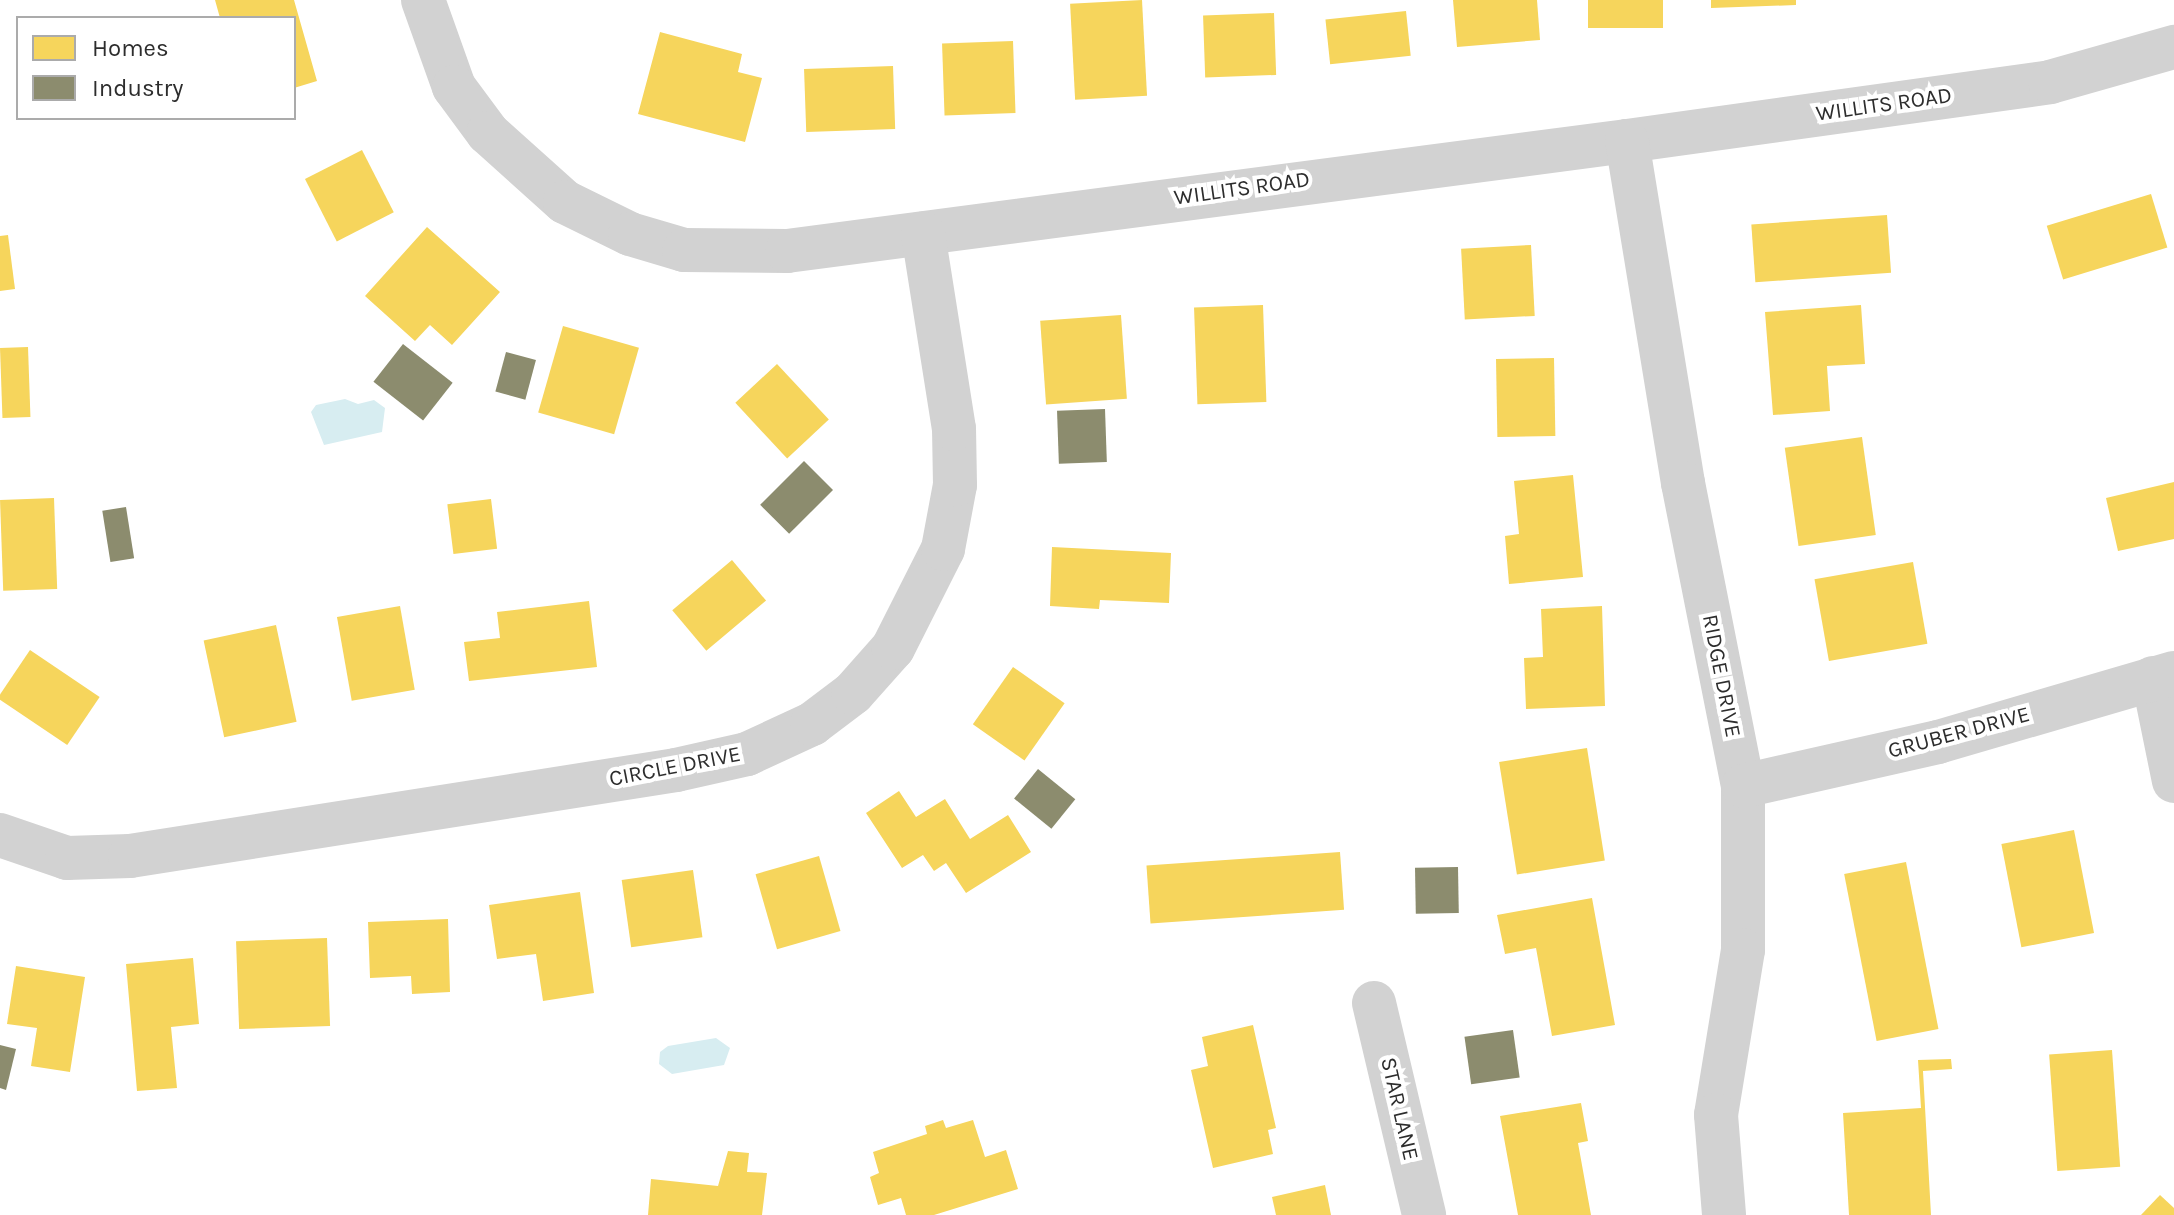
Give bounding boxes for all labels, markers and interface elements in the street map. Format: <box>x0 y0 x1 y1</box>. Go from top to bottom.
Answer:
legend <box>16 16 296 120</box>
text: Homes <box>92 34 169 62</box>
text: Industry <box>92 74 183 102</box>
street label: WILLITS ROAD <box>1814 82 1954 128</box>
street label: WILLITS ROAD <box>1172 166 1312 212</box>
street label: RIDGE DRIVE <box>1696 612 1746 740</box>
street label: GRUBER DRIVE <box>1885 701 2033 765</box>
street label: CIRCLE DRIVE <box>607 741 743 793</box>
street label: STAR LANE <box>1374 1055 1424 1163</box>

